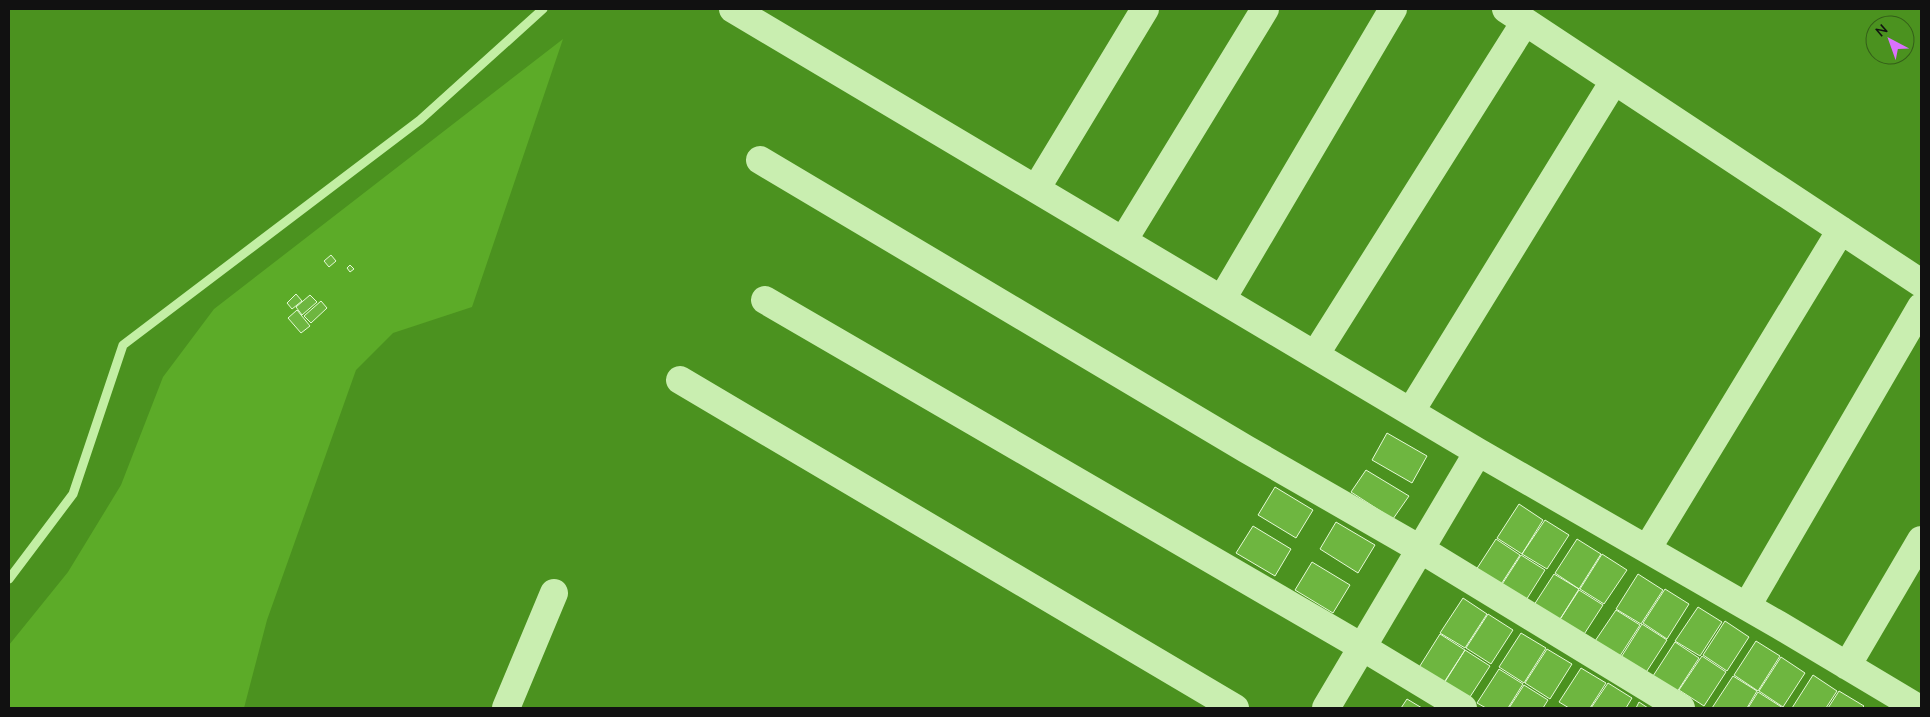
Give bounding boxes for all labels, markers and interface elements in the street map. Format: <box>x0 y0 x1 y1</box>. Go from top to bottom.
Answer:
north arrow <box>1865 15 1915 65</box>
text: N <box>1872 20 1892 41</box>

